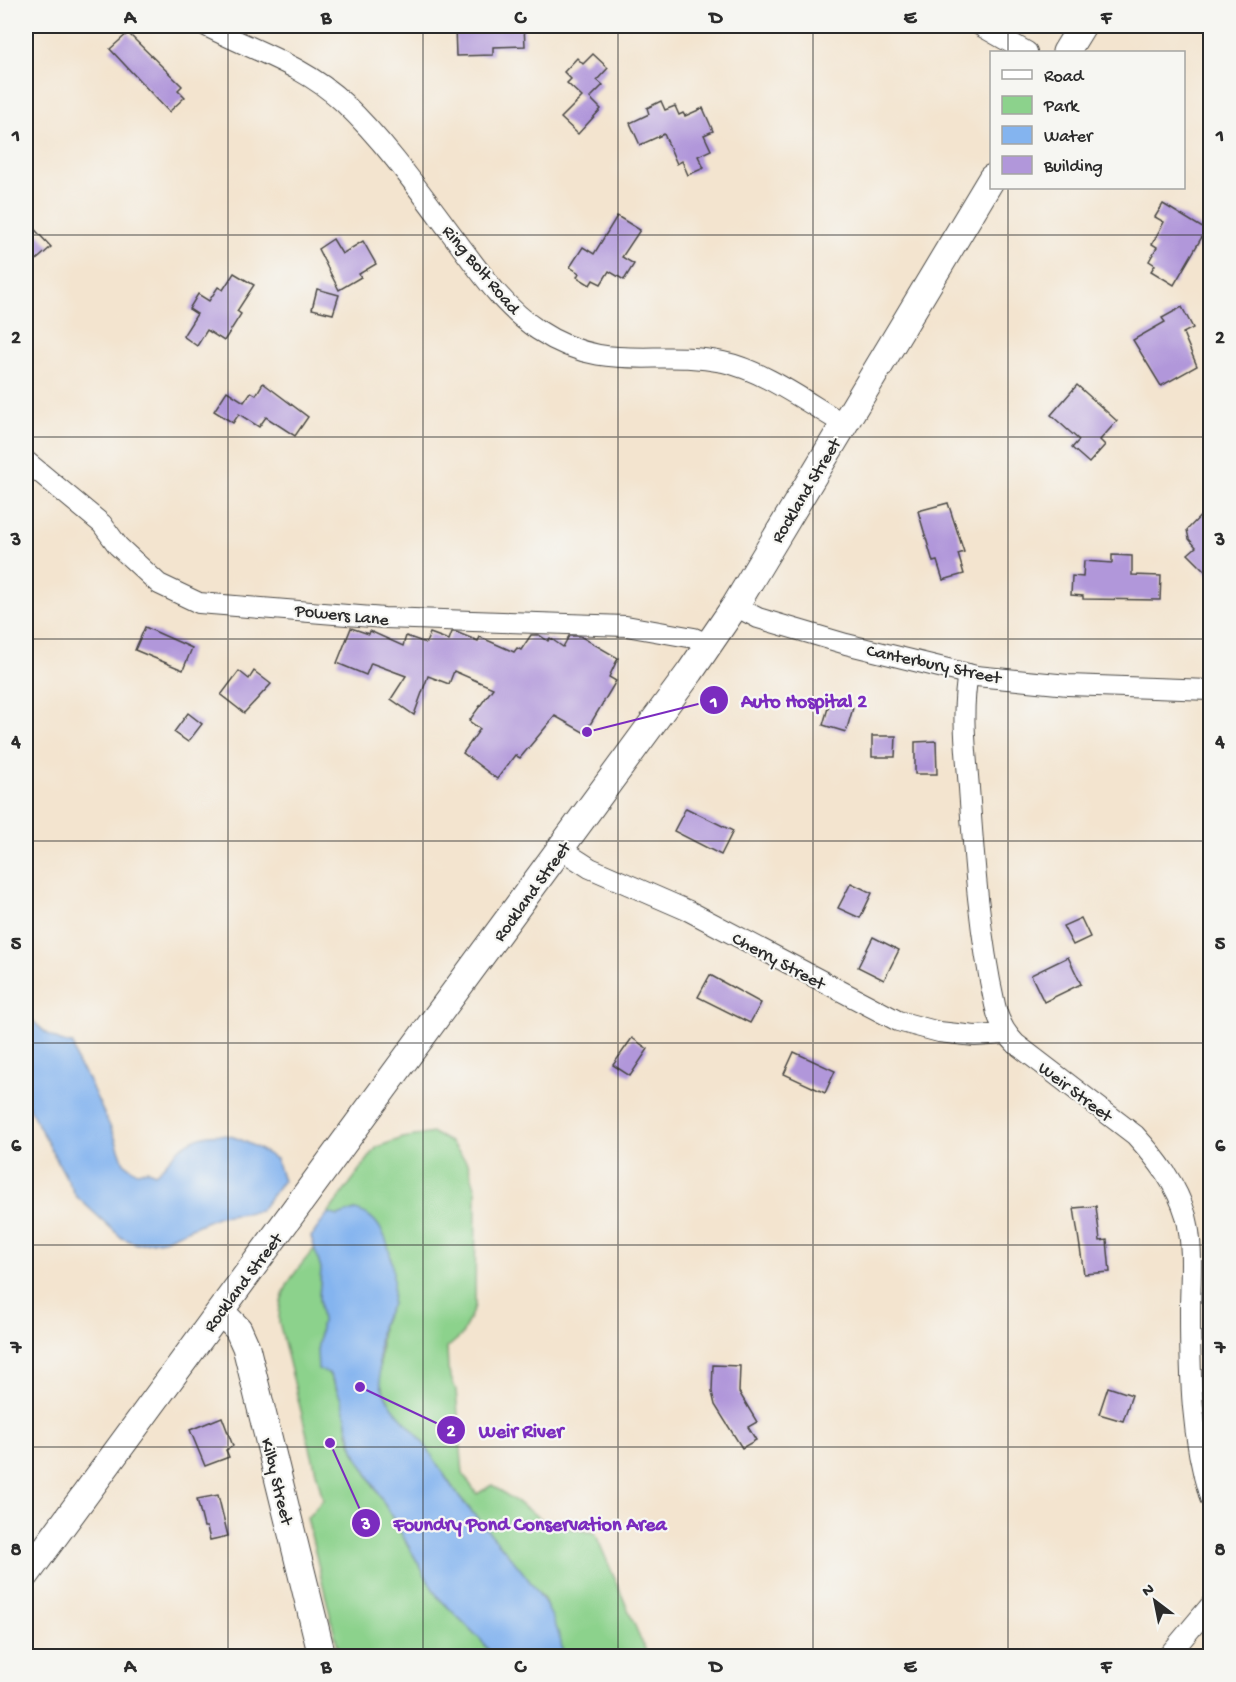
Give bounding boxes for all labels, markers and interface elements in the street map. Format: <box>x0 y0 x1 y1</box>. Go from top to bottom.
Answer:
text: A <box>123 8 138 31</box>
text: B <box>320 8 332 31</box>
text: C <box>514 8 528 31</box>
text: D <box>707 8 723 31</box>
text: E <box>904 8 918 31</box>
text: F <box>1100 8 1113 31</box>
legend <box>990 51 1185 189</box>
text: Road <box>1044 67 1085 88</box>
text: Park <box>1043 97 1080 118</box>
text: 1 <box>11 126 20 149</box>
text: 1 <box>1215 126 1224 149</box>
text: Water <box>1044 127 1094 148</box>
text: Building <box>1043 157 1103 178</box>
street label: Ring Bolt Road <box>437 222 524 321</box>
text: 2 <box>11 328 21 351</box>
text: 2 <box>1215 328 1225 351</box>
street label: Rockland Street <box>768 434 847 547</box>
text: 3 <box>10 530 21 553</box>
text: 3 <box>1214 530 1225 553</box>
street label: Powers Lane <box>293 601 390 632</box>
street label: Canterbury Street <box>864 641 1004 690</box>
callout: Auto Hospital 2 <box>699 681 879 719</box>
text: Auto Hospital 2 <box>740 692 867 715</box>
text: 1 <box>709 693 718 714</box>
text: 4 <box>10 732 21 755</box>
text: 4 <box>1214 732 1225 755</box>
street label: Rockland Street <box>490 837 577 946</box>
street label: Cherry Street <box>728 929 829 996</box>
text: 5 <box>11 934 22 957</box>
text: 5 <box>1215 934 1226 957</box>
street label: Weir Street <box>1033 1058 1117 1129</box>
text: 6 <box>11 1136 22 1159</box>
text: 6 <box>1215 1136 1226 1159</box>
street label: Rockland Street <box>200 1229 289 1337</box>
text: 7 <box>10 1338 23 1361</box>
text: 7 <box>1214 1338 1227 1361</box>
callout: Weir River <box>436 1411 575 1449</box>
text: 2 <box>447 1422 456 1443</box>
text: Weir River <box>478 1422 565 1445</box>
street label: Kilby Street <box>255 1436 297 1529</box>
callout: Foundry Pond Conservation Area <box>351 1504 678 1542</box>
text: 3 <box>360 1515 371 1536</box>
text: Foundry Pond Conservation Area <box>392 1515 667 1538</box>
text: 8 <box>11 1540 22 1563</box>
text: 8 <box>1215 1540 1226 1563</box>
north arrow <box>1125 1571 1185 1631</box>
text: N <box>1139 1580 1159 1602</box>
text: A <box>123 1657 138 1680</box>
text: B <box>320 1657 332 1680</box>
text: C <box>514 1657 528 1680</box>
text: D <box>707 1657 723 1680</box>
text: E <box>904 1657 918 1680</box>
text: F <box>1100 1657 1113 1680</box>

